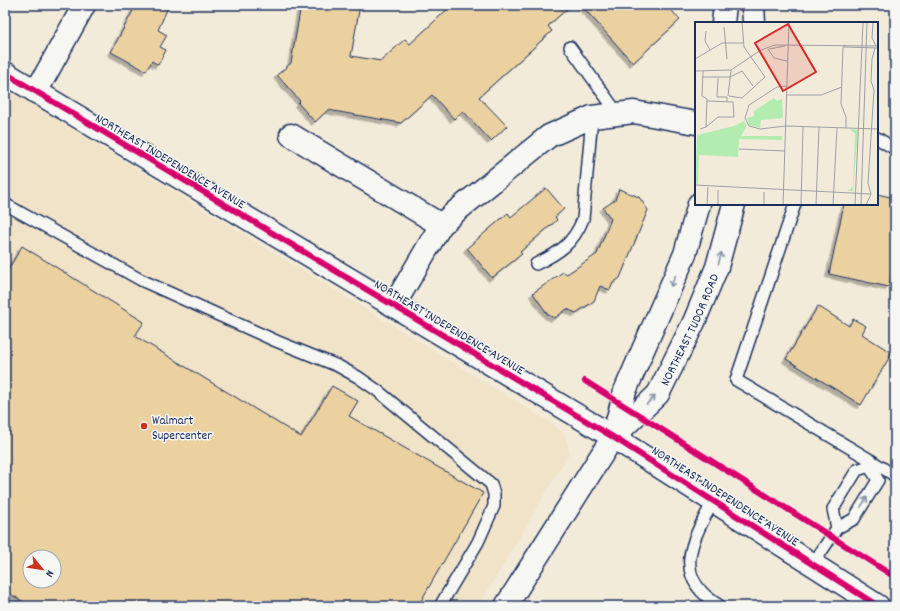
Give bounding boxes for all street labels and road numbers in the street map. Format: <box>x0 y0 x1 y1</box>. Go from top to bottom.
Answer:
street label: NORTHEAST INDEPENDENCE AVENUE <box>91 110 249 215</box>
street label: NORTHEAST TUDOR ROAD <box>657 271 725 390</box>
street label: NORTHEAST INDEPENDENCE AVENUE <box>370 276 528 381</box>
street label: NORTHEAST INDEPENDENCE AVENUE <box>647 442 802 552</box>

